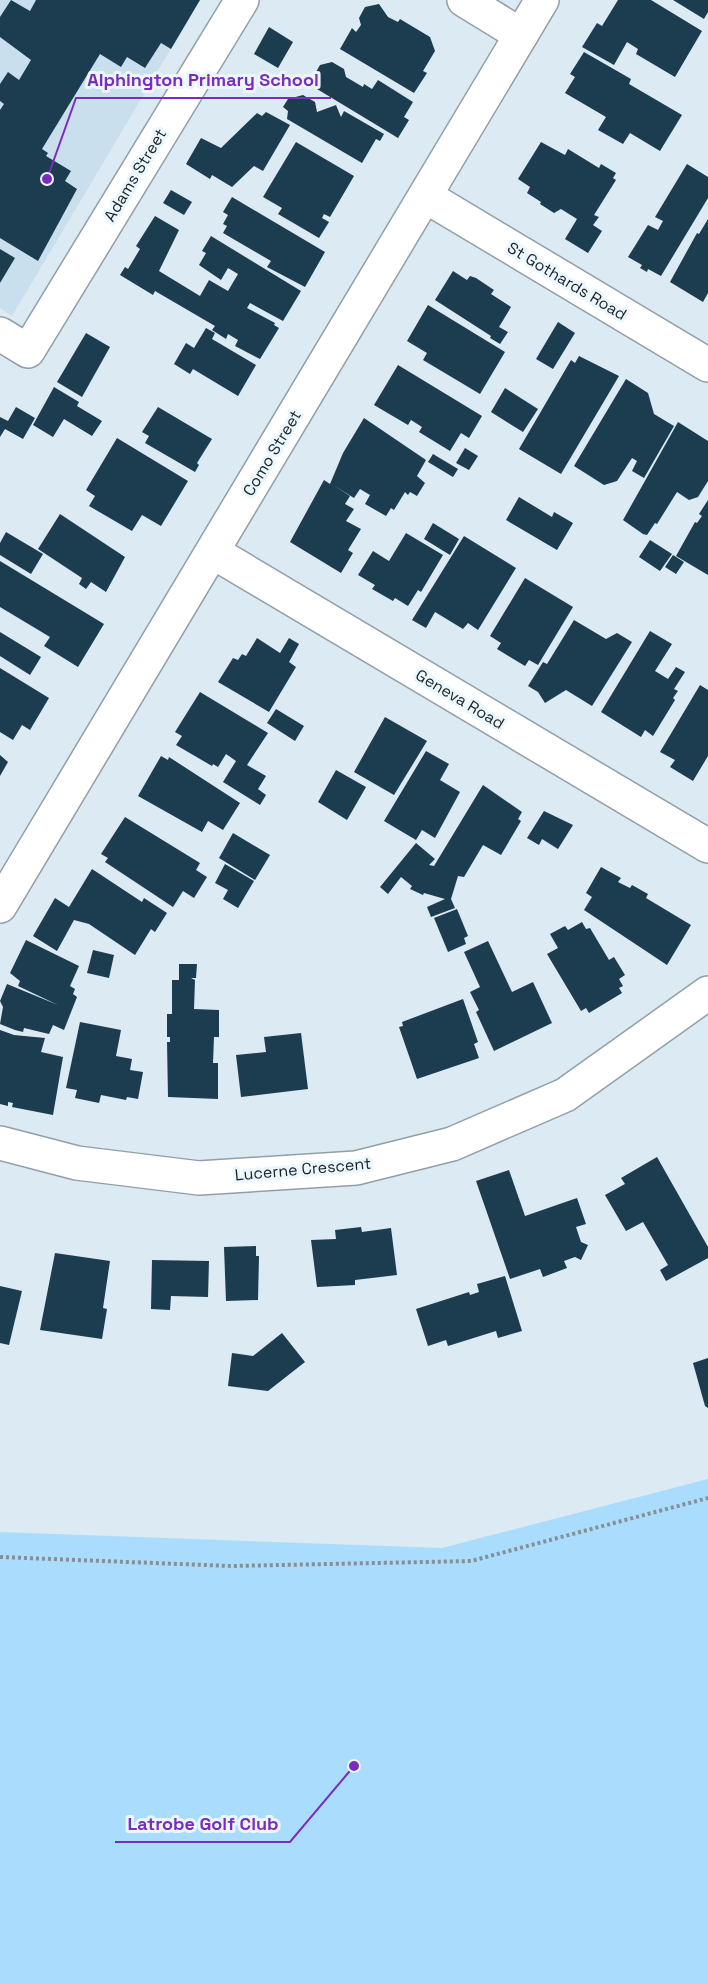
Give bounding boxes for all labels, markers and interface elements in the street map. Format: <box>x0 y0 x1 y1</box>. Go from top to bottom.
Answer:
callout: Alphington Primary School <box>76 62 331 98</box>
text: Alphington Primary School <box>87 68 319 91</box>
street label: Adams Street <box>99 125 171 225</box>
street label: St Gothards Road <box>503 237 631 325</box>
street label: Como Street <box>238 406 306 500</box>
street label: Geneva Road <box>412 664 508 734</box>
street label: Lucerne Crescent <box>234 1153 372 1185</box>
callout: Latrobe Golf Club <box>115 1806 290 1842</box>
text: Latrobe Golf Club <box>127 1812 279 1835</box>

